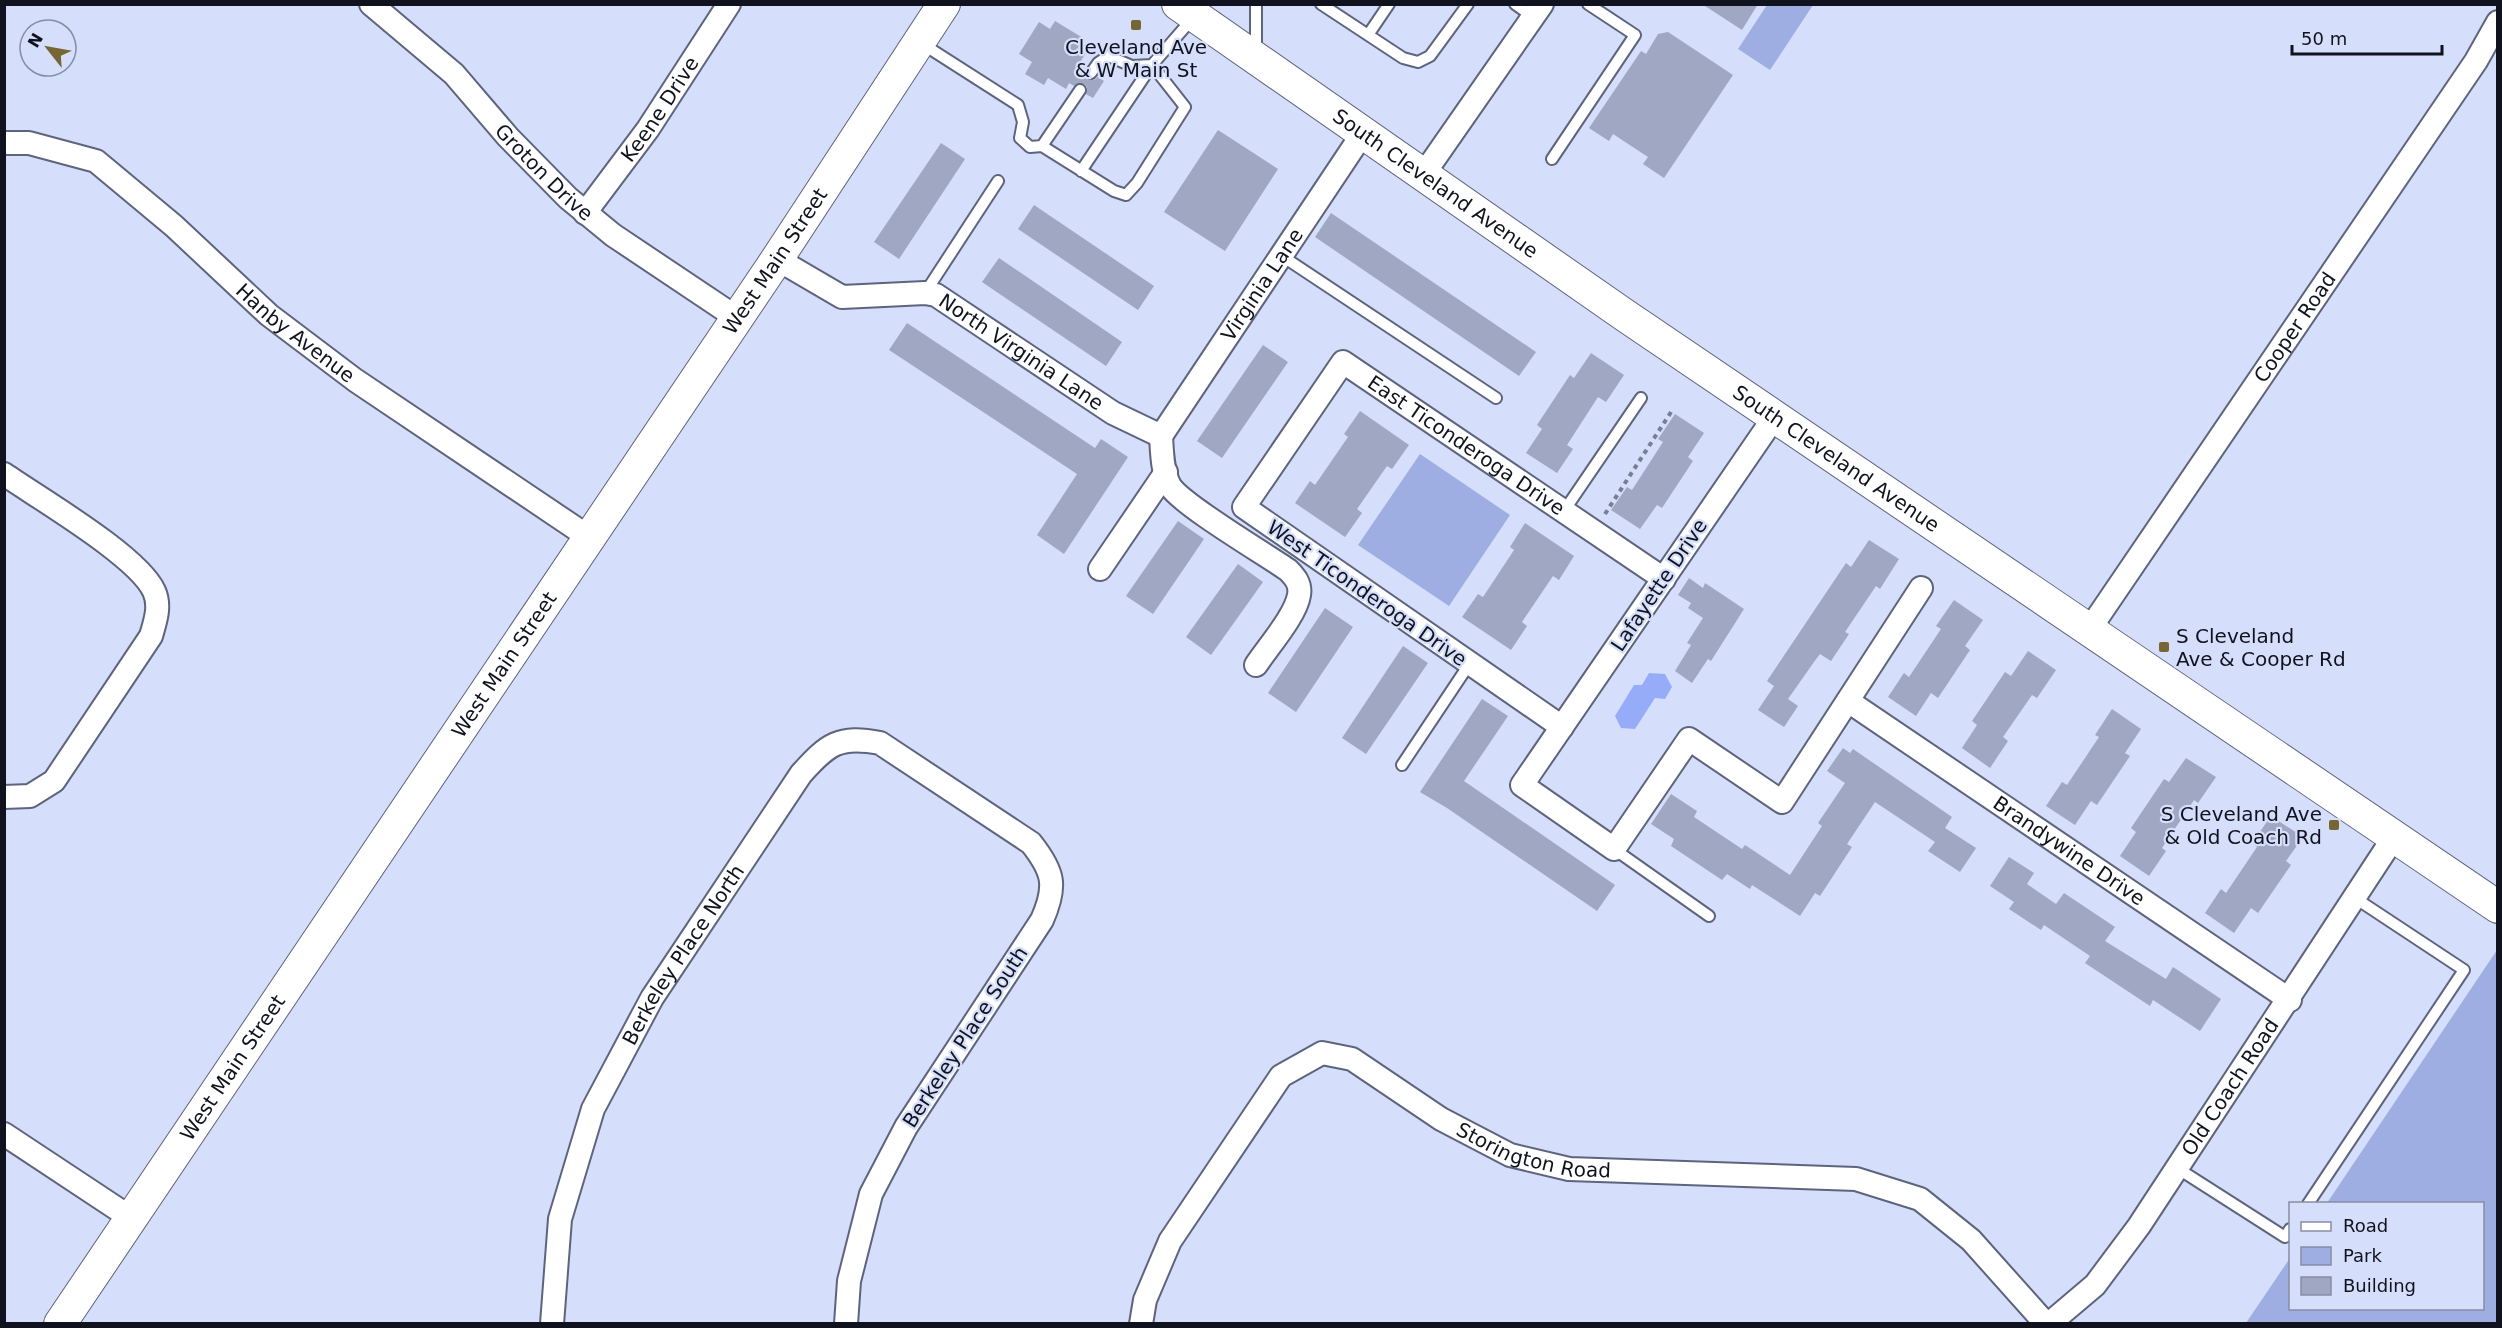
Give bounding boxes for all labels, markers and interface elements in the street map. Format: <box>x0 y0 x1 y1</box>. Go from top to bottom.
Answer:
north arrow <box>18 18 78 78</box>
marker: Cleveland Ave & W Main St <box>1129 18 1143 32</box>
scale bar <box>2292 18 2442 56</box>
text: 50 m <box>2301 28 2347 49</box>
text: N <box>24 30 47 51</box>
place label: Cleveland Ave & W Main St <box>1065 35 1207 82</box>
street label: Keene Drive <box>616 52 704 166</box>
street label: South Cleveland Avenue <box>1328 104 1543 263</box>
street label: Groton Drive <box>490 119 598 226</box>
street label: West Main Street <box>718 183 832 339</box>
street label: Virginia Lane <box>1216 224 1308 345</box>
street label: Cooper Road <box>2249 268 2341 387</box>
street label: Hanby Avenue <box>231 278 360 388</box>
street label: North Virginia Lane <box>934 288 1108 415</box>
street label: East Ticonderoga Drive <box>1363 370 1569 520</box>
street label: South Cleveland Avenue <box>1728 380 1944 537</box>
street label: Lafayette Drive <box>1606 514 1712 656</box>
street label: West Ticonderoga Drive <box>1263 515 1471 671</box>
street label: West Main Street <box>446 587 562 742</box>
place label: S Cleveland Ave & Cooper Rd <box>2176 624 2346 671</box>
marker: S Cleveland Ave & Cooper Rd <box>2157 640 2171 654</box>
street label: Brandywine Drive <box>1989 791 2150 910</box>
place label: S Cleveland Ave & Old Coach Rd <box>2161 802 2322 849</box>
marker: S Cleveland Ave & Old Coach Rd <box>2327 818 2341 832</box>
street label: Berkeley Place North <box>617 860 749 1049</box>
street label: Berkeley Place South <box>897 942 1033 1132</box>
street label: West Main Street <box>175 990 290 1145</box>
street label: Old Coach Road <box>2176 1014 2284 1160</box>
street label: Storington Road <box>1452 1117 1611 1182</box>
legend <box>2289 1202 2484 1310</box>
text: Road <box>2343 1215 2388 1236</box>
text: Park <box>2343 1245 2382 1266</box>
text: Building <box>2343 1275 2416 1296</box>

